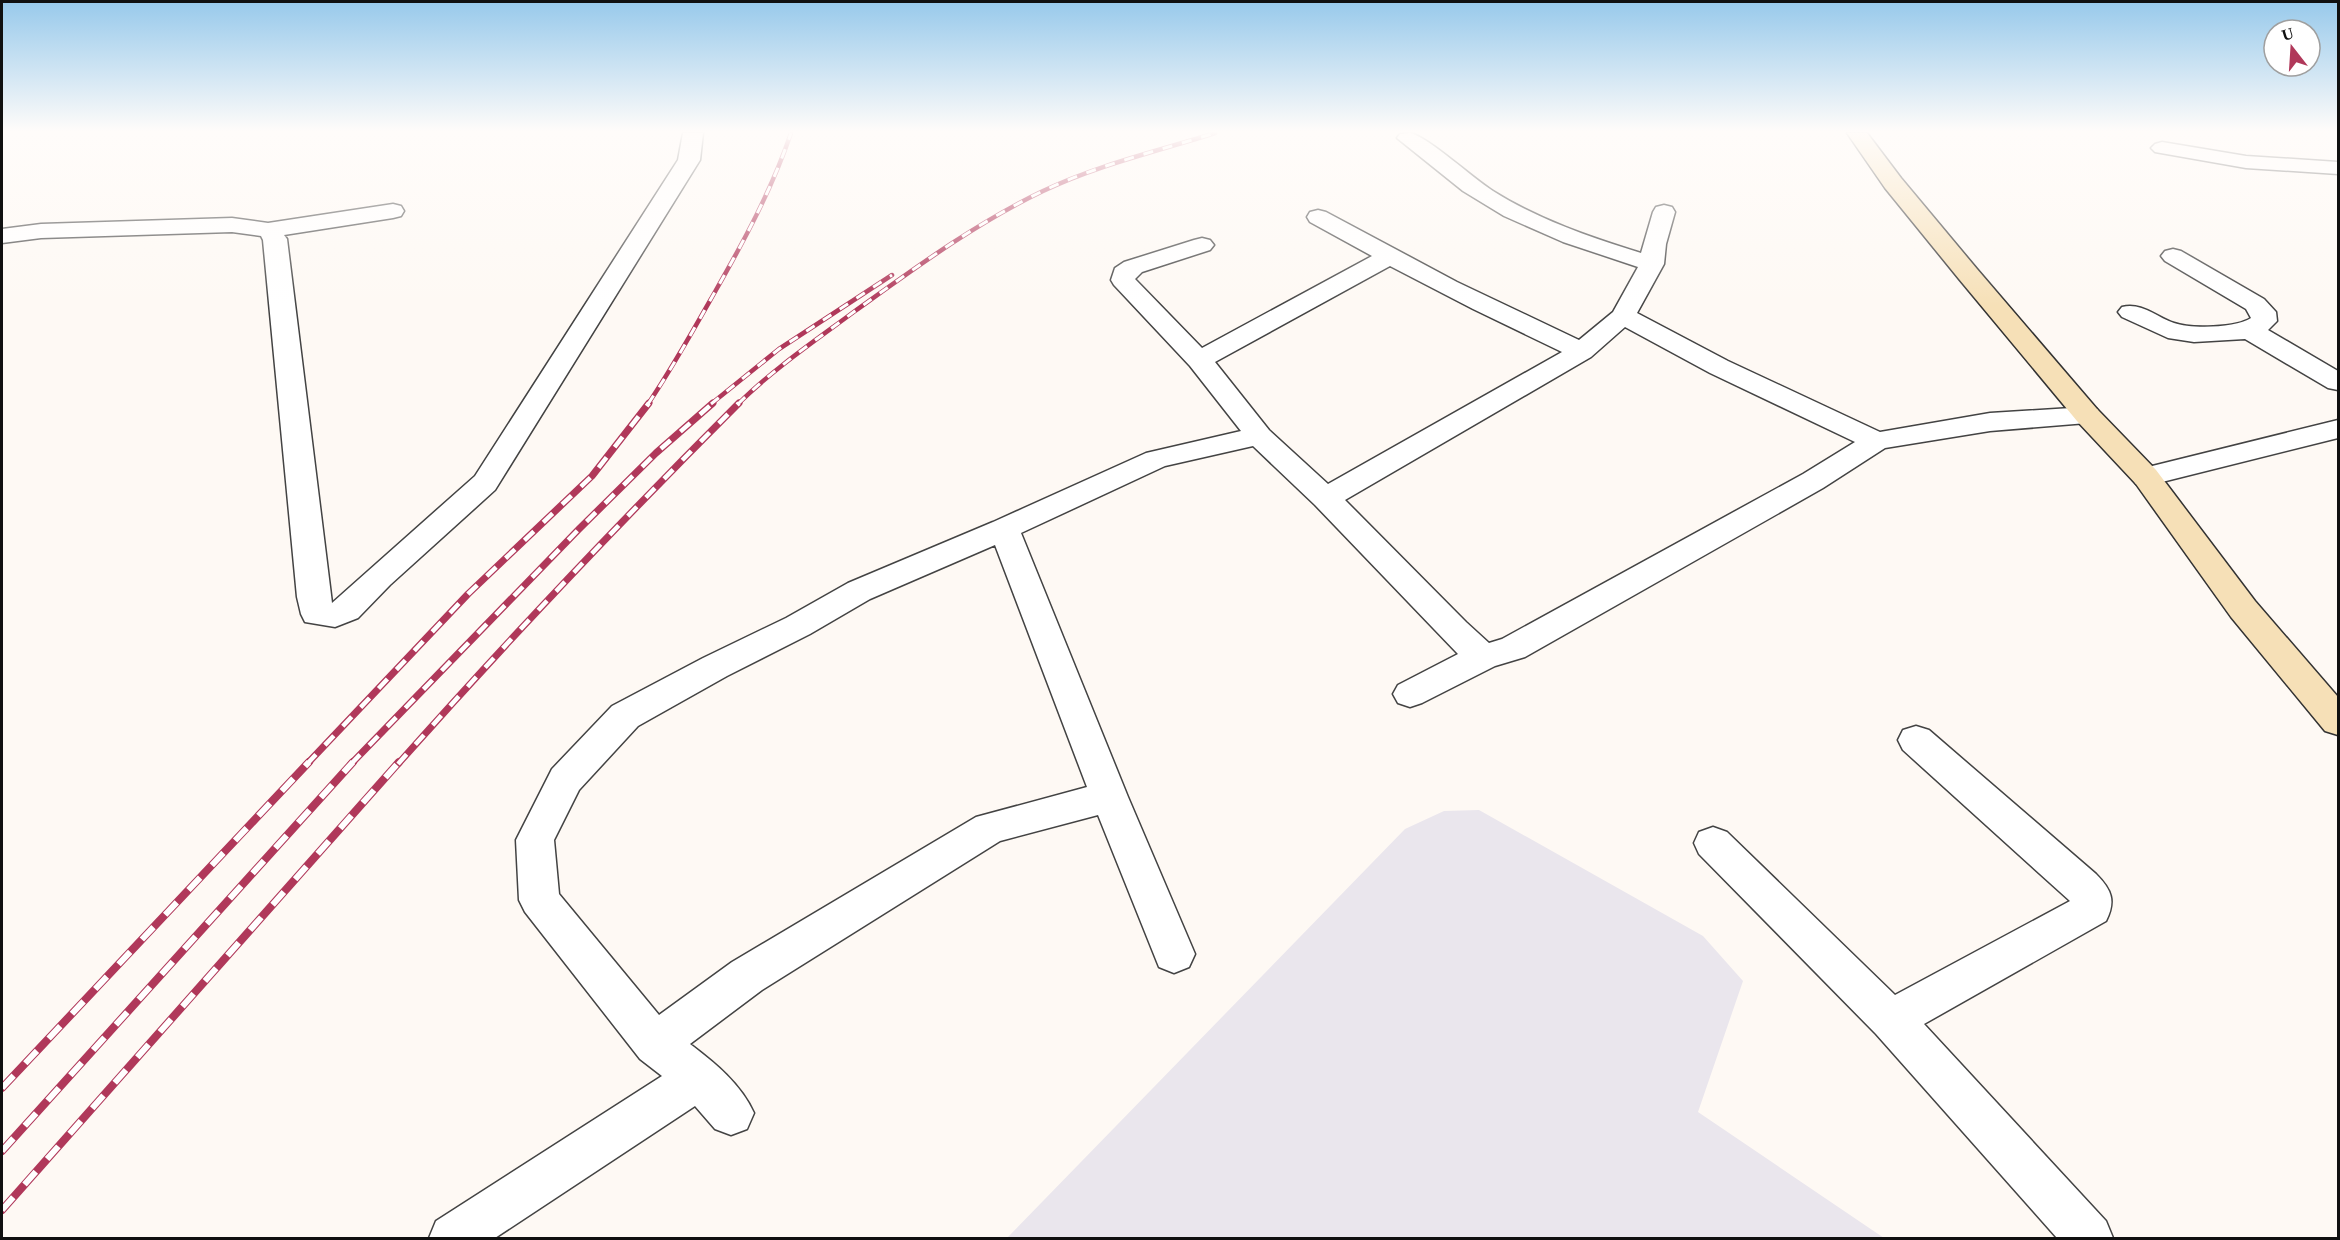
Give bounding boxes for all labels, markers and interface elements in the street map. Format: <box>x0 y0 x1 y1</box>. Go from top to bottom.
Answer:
north arrow <box>2262 18 2322 78</box>
text: U <box>2280 24 2296 44</box>

